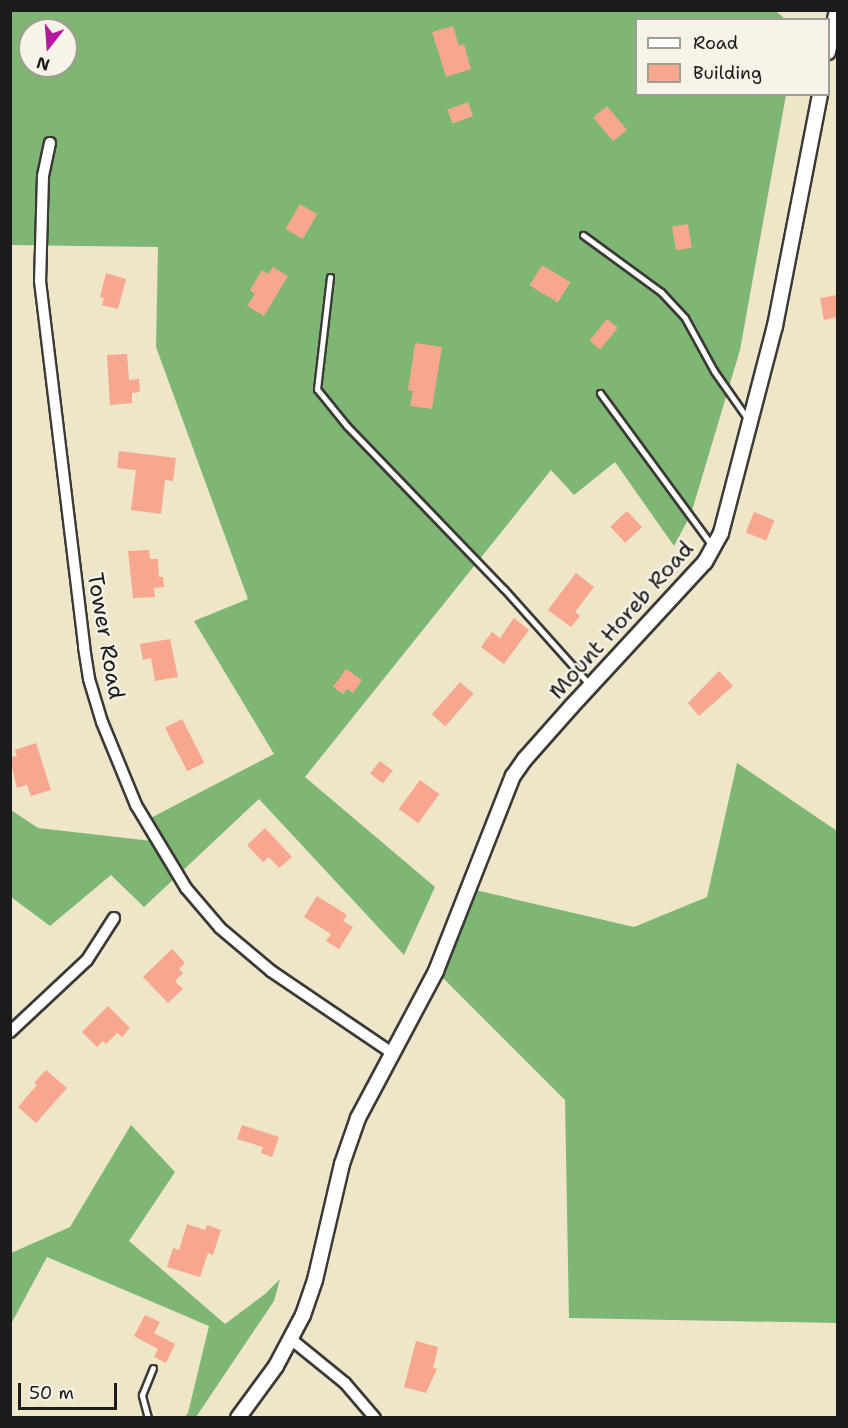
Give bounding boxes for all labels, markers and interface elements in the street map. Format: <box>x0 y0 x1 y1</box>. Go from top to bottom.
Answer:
north arrow <box>18 18 78 78</box>
legend <box>635 18 830 96</box>
text: Road <box>693 31 738 55</box>
text: N <box>34 52 52 76</box>
text: Building <box>693 61 762 85</box>
street label: Mount Horeb Road <box>543 536 699 704</box>
street label: Tower Road <box>82 571 130 701</box>
scale bar <box>21 1371 120 1409</box>
text: 50 m <box>29 1381 74 1405</box>

